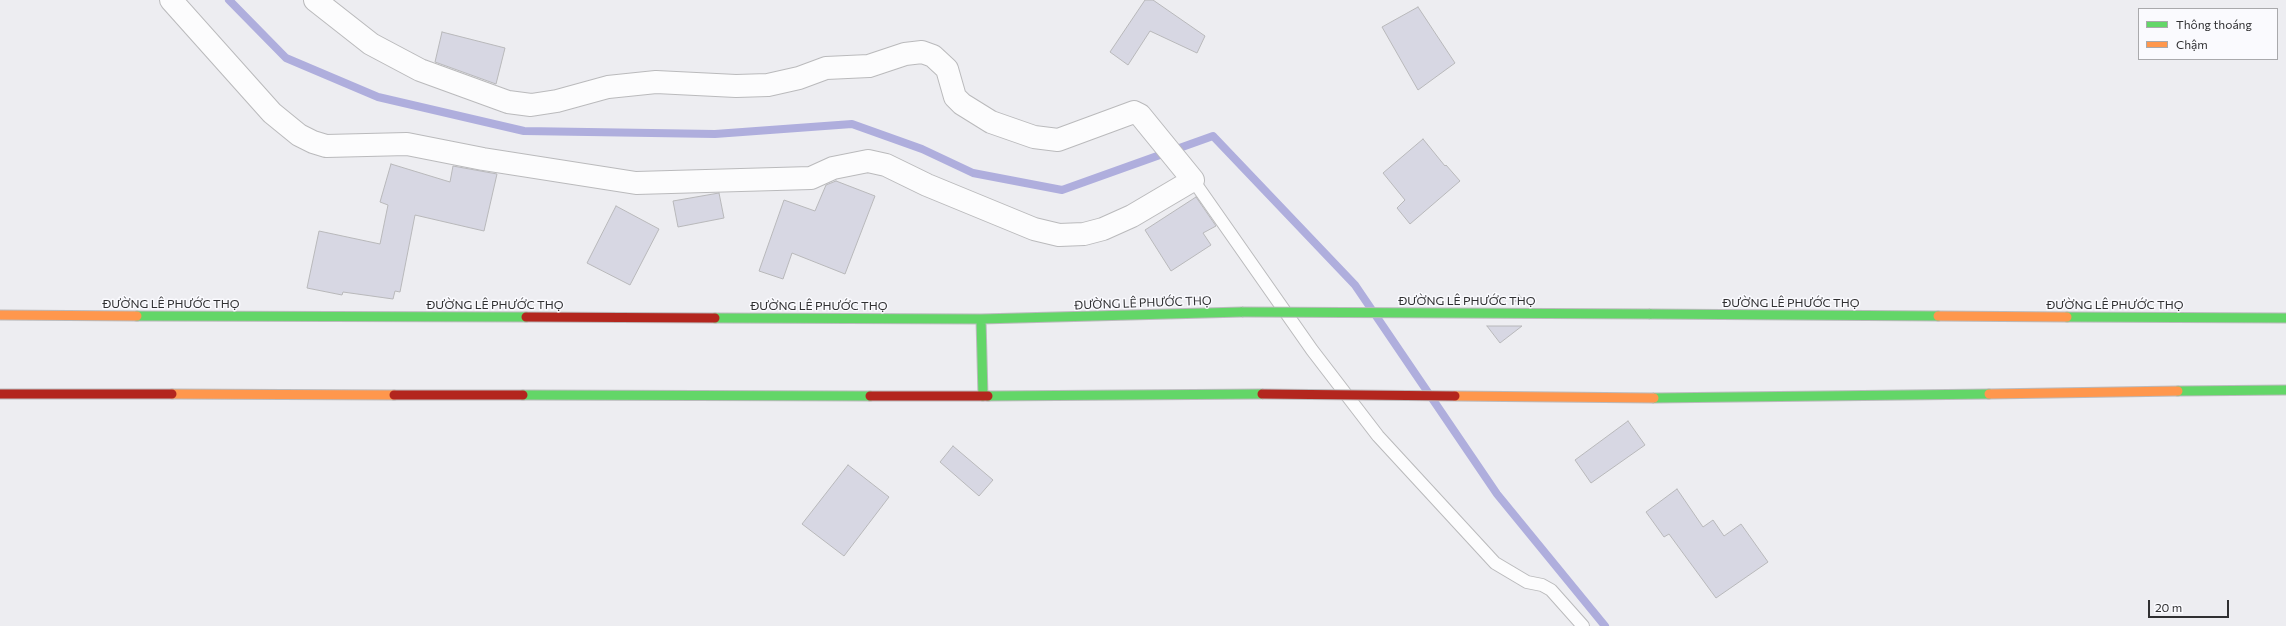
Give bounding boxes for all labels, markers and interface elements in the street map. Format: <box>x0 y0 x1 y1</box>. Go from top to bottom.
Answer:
legend <box>2138 8 2278 60</box>
text: Thông thoáng <box>2176 17 2252 31</box>
text: Chậm <box>2176 37 2208 51</box>
street label: ĐƯỜNG LÊ PHƯỚC THỌ <box>1074 293 1212 313</box>
street label: ĐƯỜNG LÊ PHƯỚC THỌ <box>1398 294 1536 308</box>
street label: ĐƯỜNG LÊ PHƯỚC THỌ <box>1722 296 1860 310</box>
street label: ĐƯỜNG LÊ PHƯỚC THỌ <box>102 297 240 311</box>
street label: ĐƯỜNG LÊ PHƯỚC THỌ <box>426 298 564 312</box>
street label: ĐƯỜNG LÊ PHƯỚC THỌ <box>2046 298 2184 312</box>
street label: ĐƯỜNG LÊ PHƯỚC THỌ <box>750 299 888 313</box>
scale bar <box>2150 592 2231 618</box>
text: 20 m <box>2155 600 2182 614</box>

